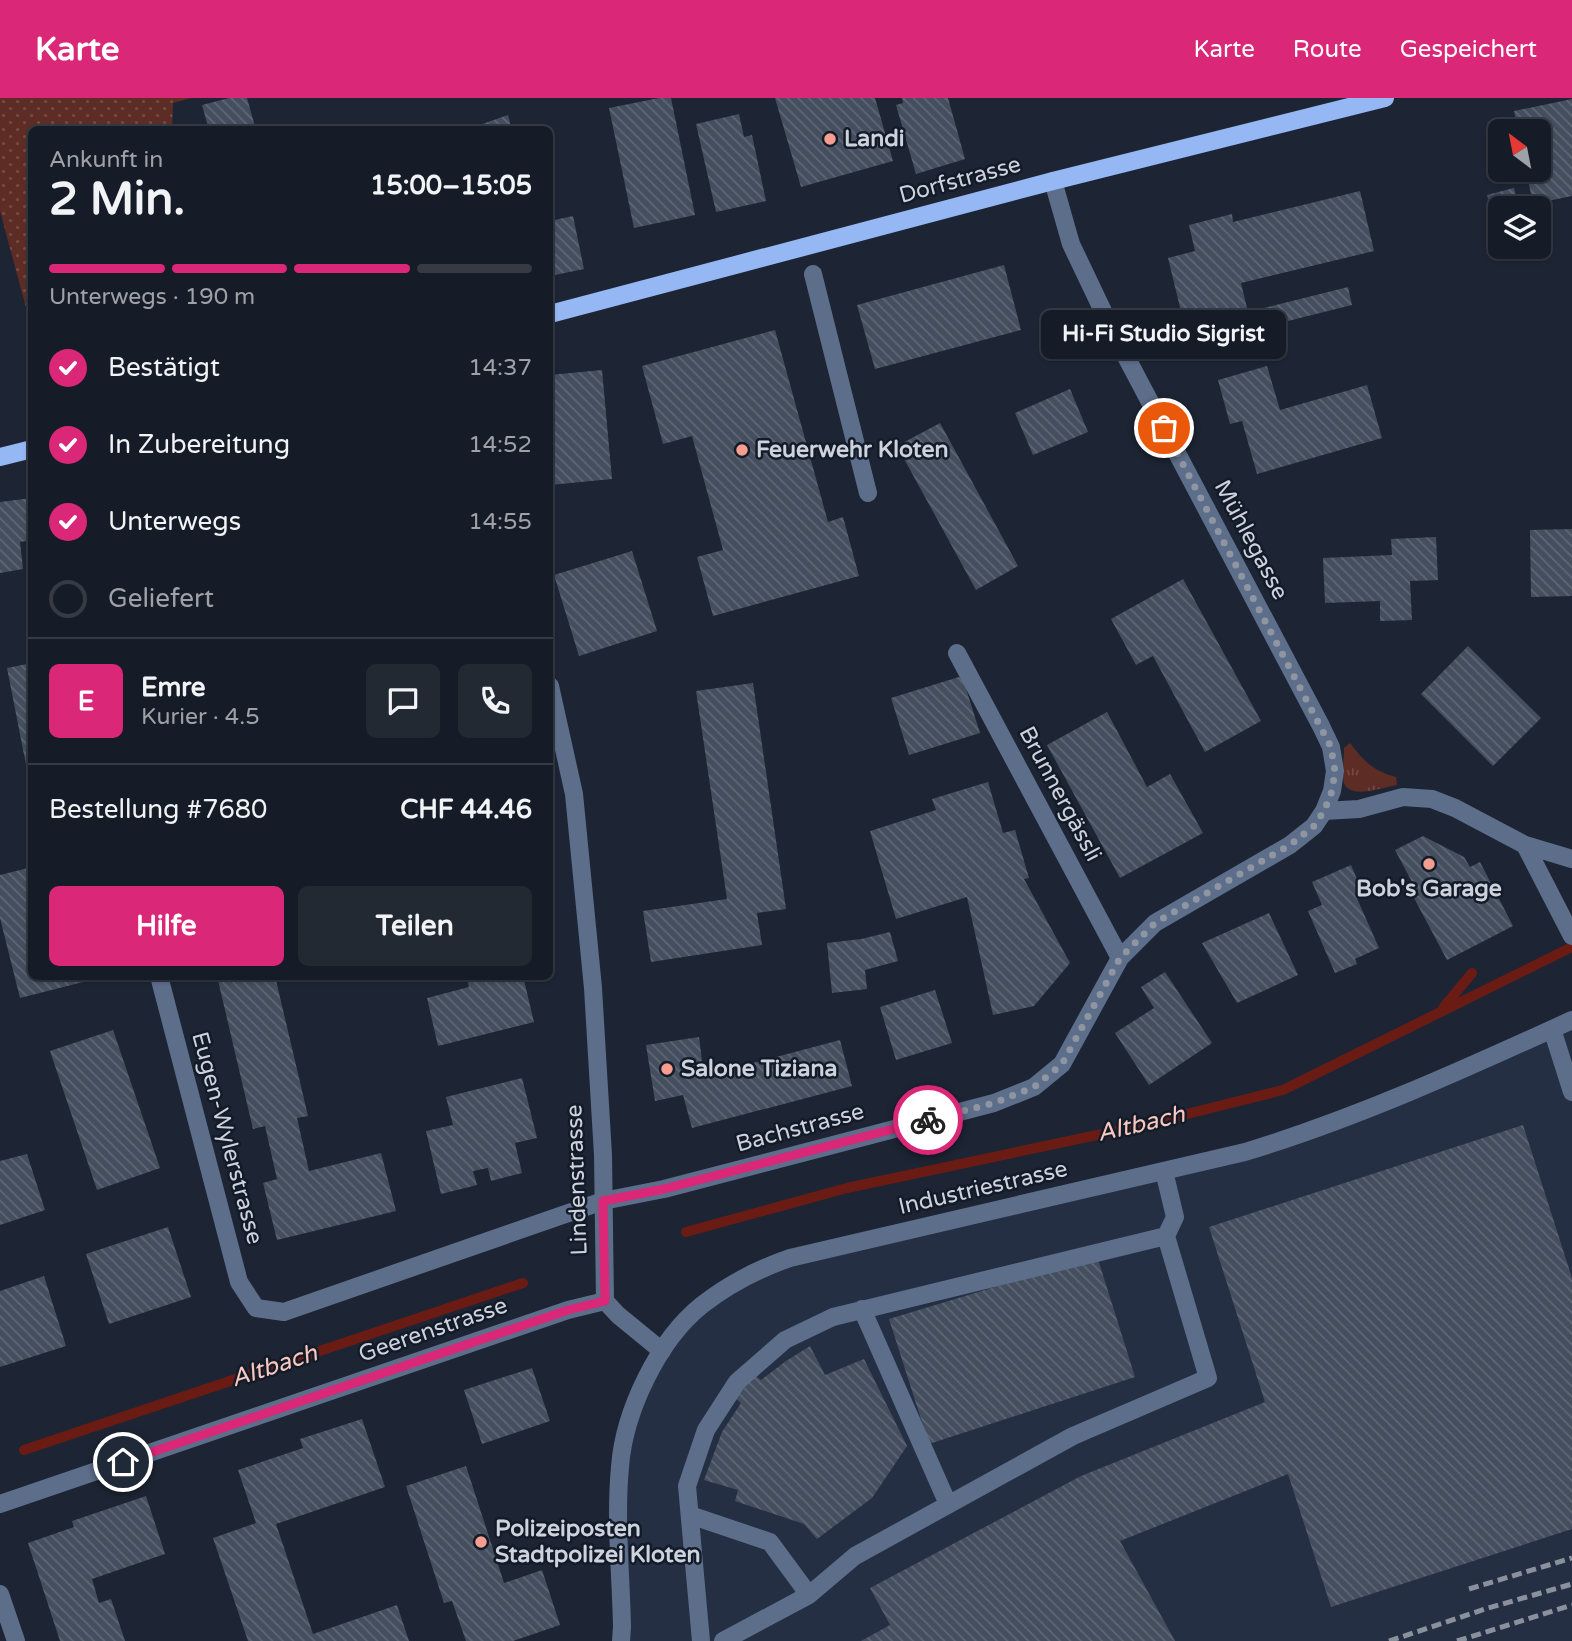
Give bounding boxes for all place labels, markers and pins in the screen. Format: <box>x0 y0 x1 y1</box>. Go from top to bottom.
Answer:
place label: Landi <box>844 125 904 153</box>
marker: Landi <box>822 131 838 147</box>
callout: Hi-Fi Studio Sigrist <box>1042 309 1286 358</box>
pin <box>1134 398 1194 458</box>
place label: Feuerwehr Kloten <box>756 436 948 464</box>
marker: Feuerwehr Kloten <box>734 442 750 458</box>
marker: Bob's Garage <box>1421 856 1437 872</box>
place label: Bob's Garage <box>1356 875 1502 903</box>
place label: Salone Tiziana <box>681 1055 837 1083</box>
marker: Salone Tiziana <box>659 1061 675 1077</box>
pin <box>93 1432 153 1492</box>
place label: Polizeiposten Stadtpolizei Kloten <box>495 1515 700 1569</box>
marker: Polizeiposten Stadtpolizei Kloten <box>473 1534 489 1550</box>

